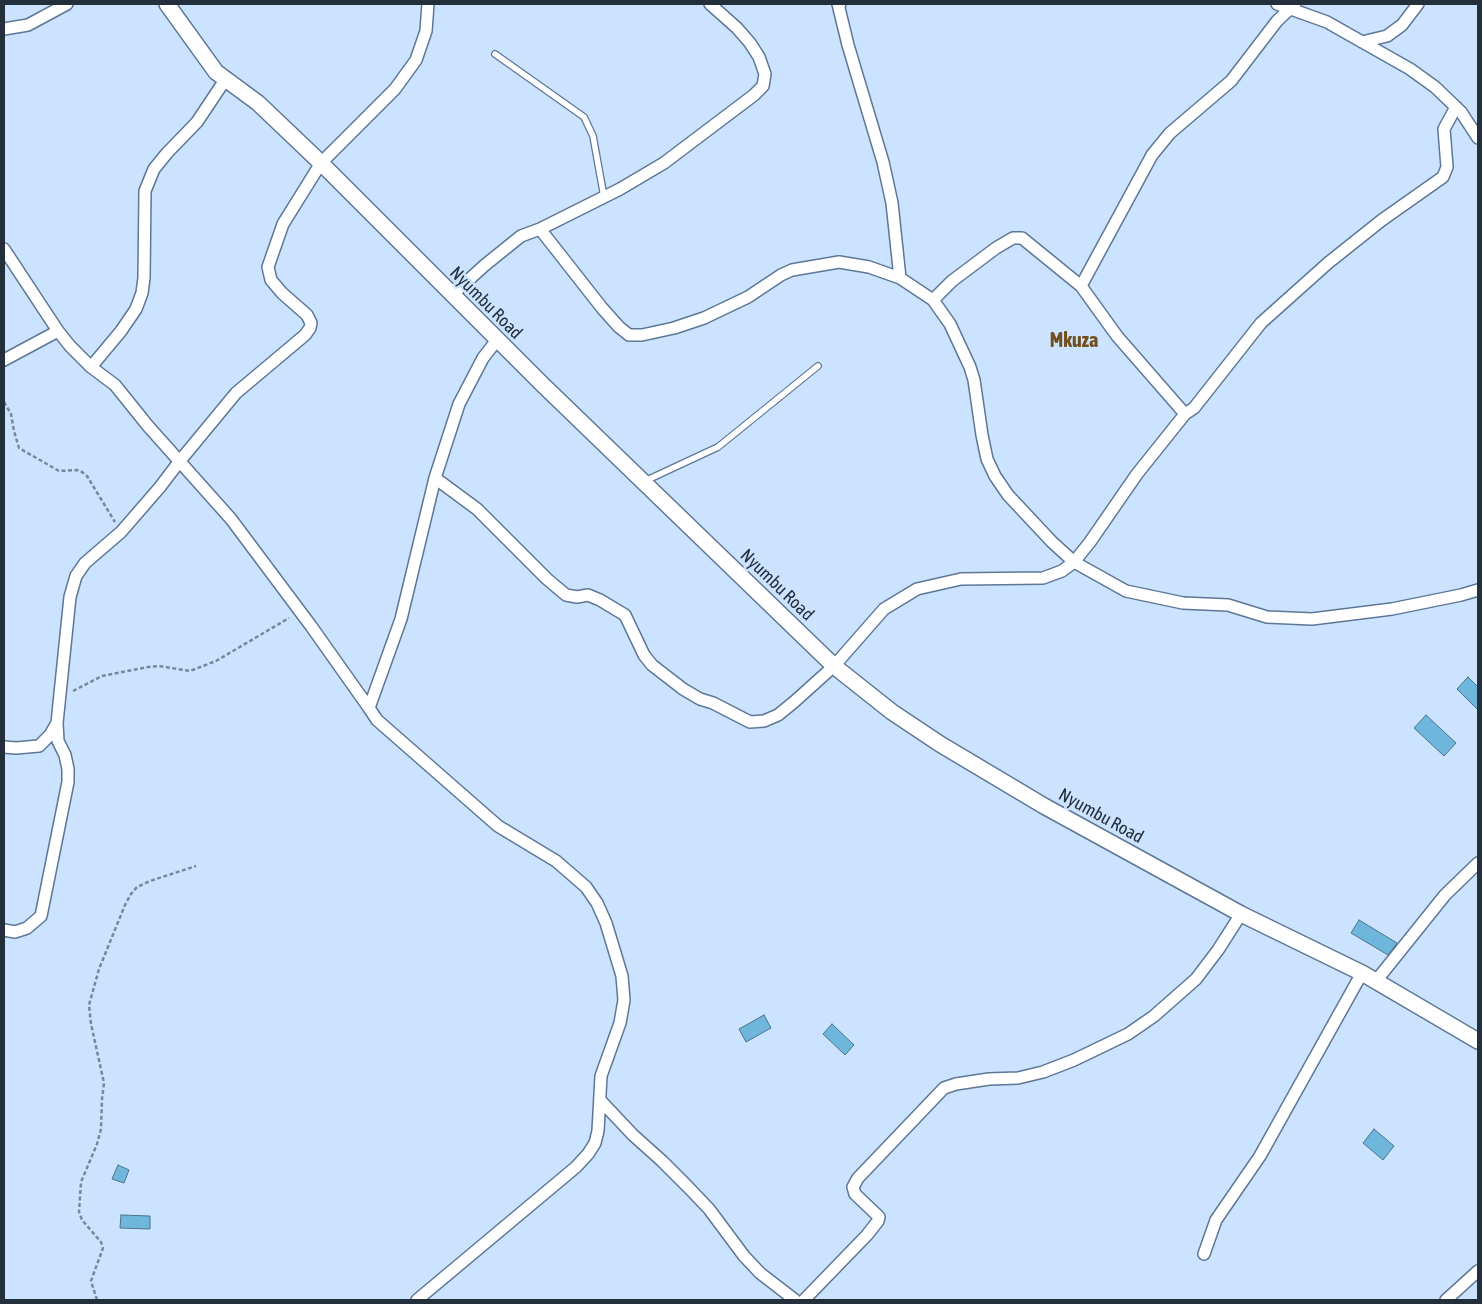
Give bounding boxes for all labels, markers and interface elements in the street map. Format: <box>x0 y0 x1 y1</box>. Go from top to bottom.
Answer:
street label: Nyumbu Road <box>445 262 527 344</box>
district label: Mkuza <box>1050 329 1098 353</box>
street label: Nyumbu Road <box>736 545 818 625</box>
street label: Nyumbu Road <box>1055 784 1147 848</box>

